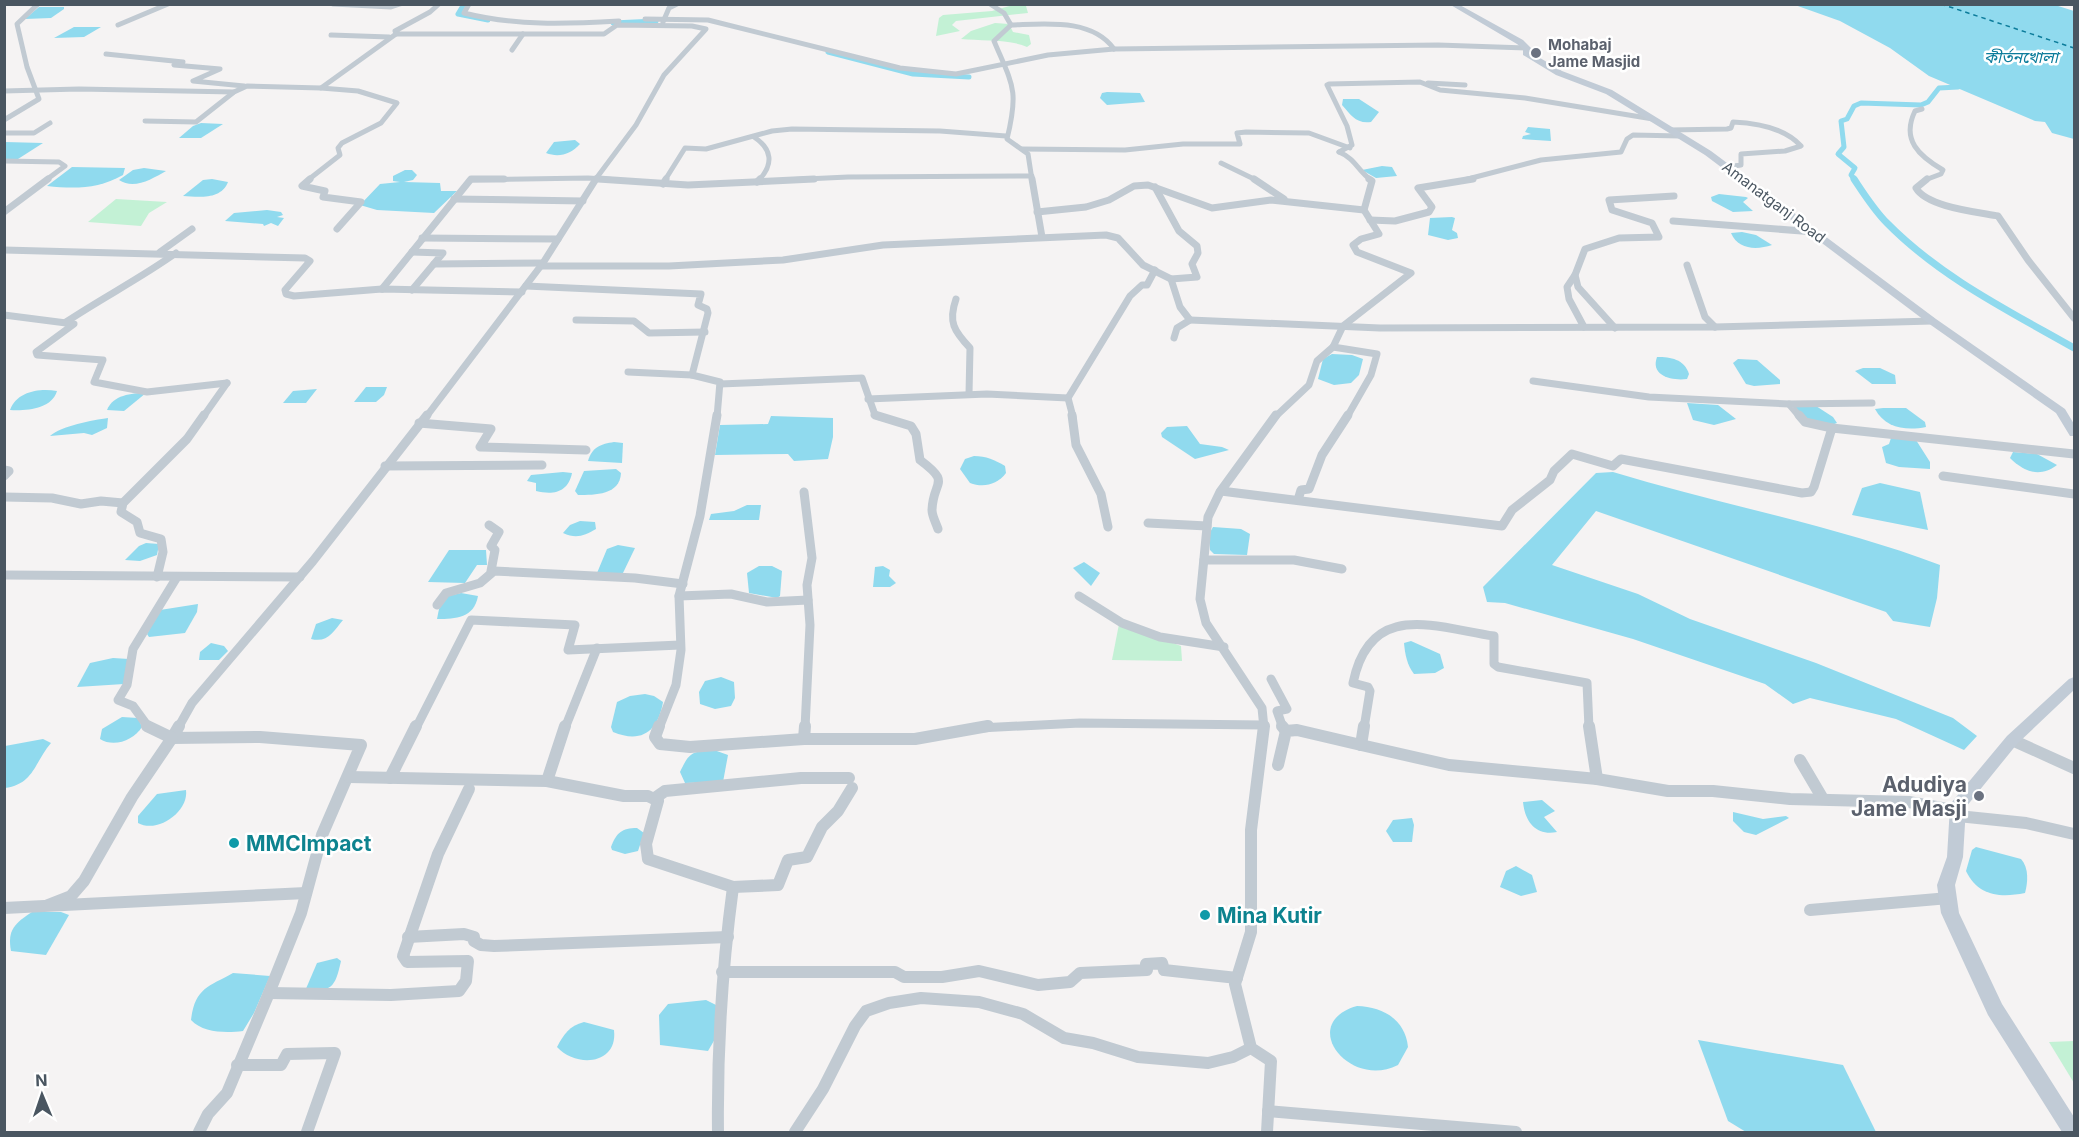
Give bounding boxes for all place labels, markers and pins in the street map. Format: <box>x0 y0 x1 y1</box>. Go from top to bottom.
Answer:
place label: Mohabaj Jame Masjid <box>1548 35 1640 71</box>
marker: Mohabaj Jame Masjid <box>1529 46 1543 60</box>
place label: Adudiya Jame Masji <box>1851 772 1967 821</box>
marker: Adudiya Jame Masji <box>1972 789 1986 803</box>
place label: MMCImpact <box>246 831 372 856</box>
marker: MMCImpact <box>227 836 241 850</box>
place label: Mina Kutir <box>1217 903 1322 928</box>
marker: Mina Kutir <box>1198 908 1212 922</box>

